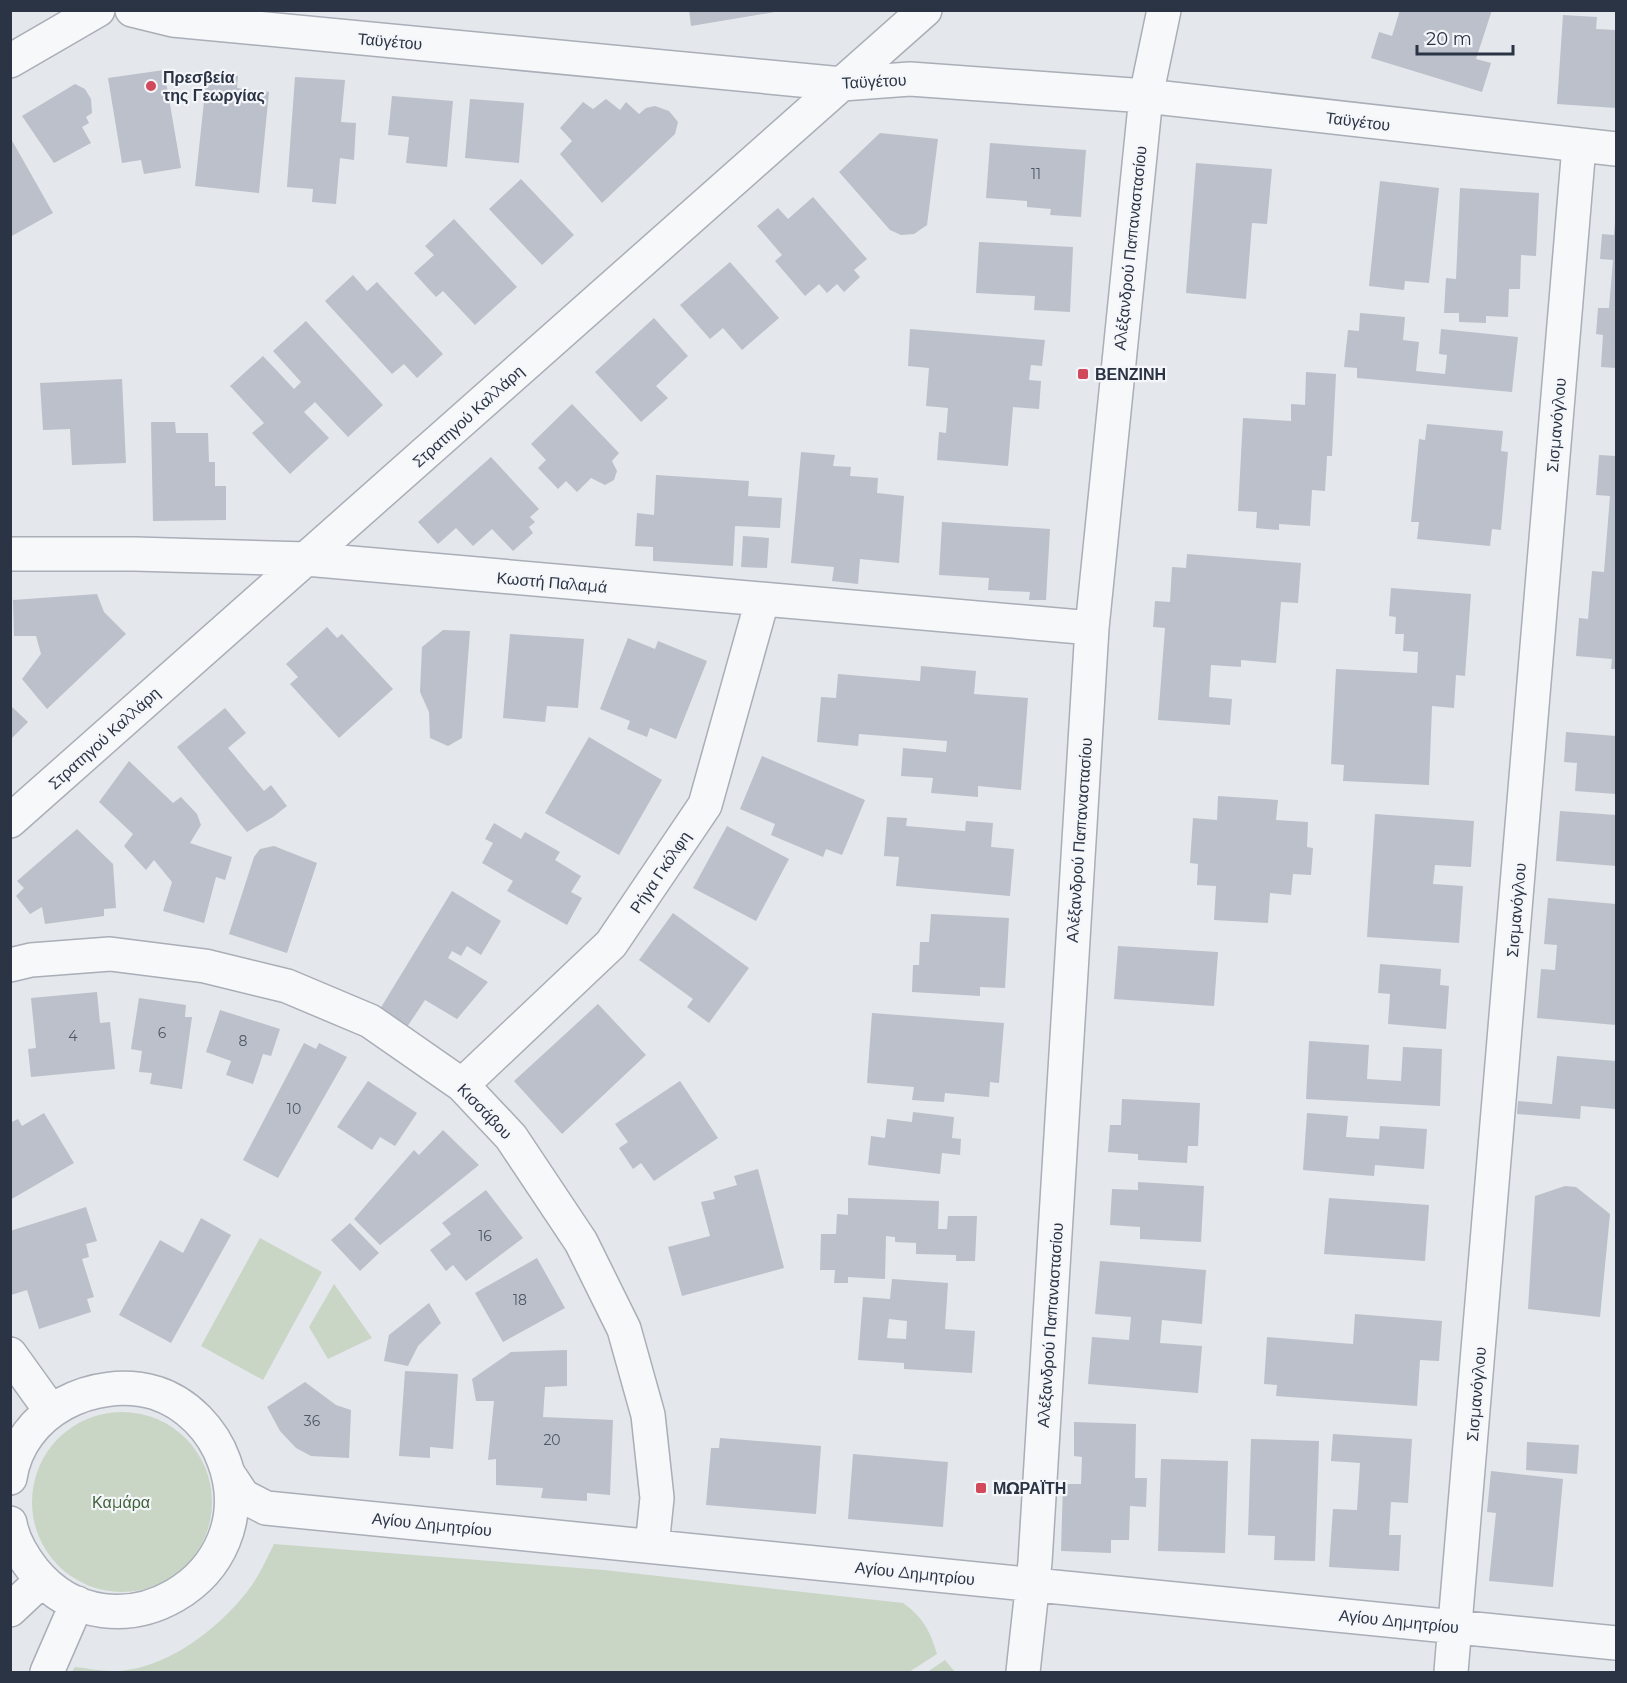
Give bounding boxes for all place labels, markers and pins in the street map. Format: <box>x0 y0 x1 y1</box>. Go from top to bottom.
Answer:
place label: Πρεσβεία της Γεωργίας <box>163 68 265 105</box>
marker: Πρεσβεία της Γεωργίας <box>144 79 158 93</box>
place label: ΒΕΝΖΙΝΗ <box>1095 365 1166 384</box>
marker: ΒΕΝΖΙΝΗ <box>1076 367 1090 381</box>
place label: ΜΩΡΑΪΤΗ <box>993 1479 1066 1498</box>
marker: ΜΩΡΑΪΤΗ <box>974 1481 988 1495</box>

